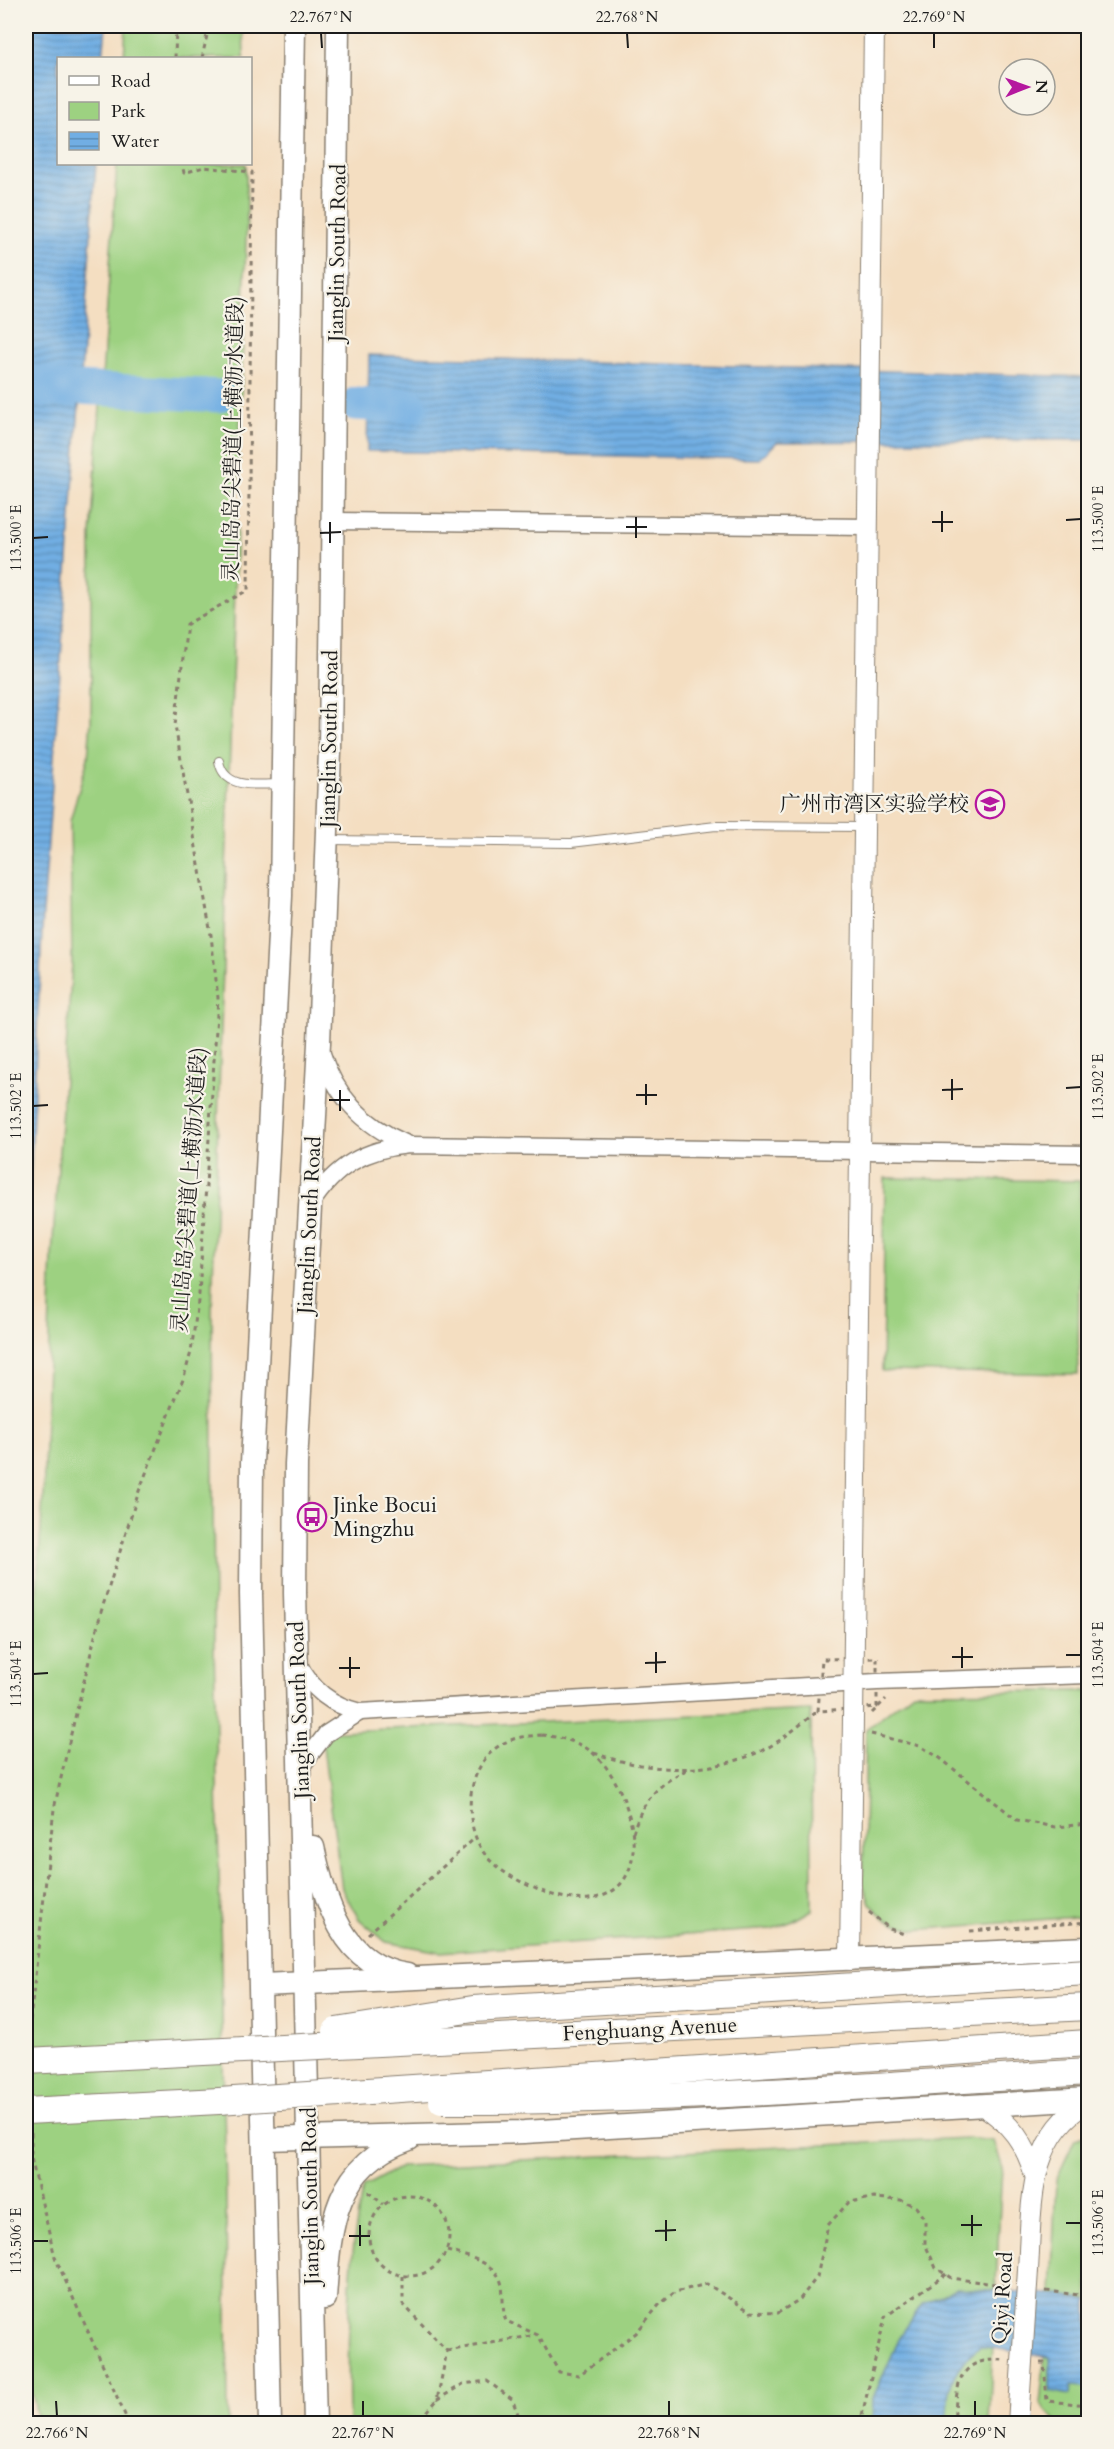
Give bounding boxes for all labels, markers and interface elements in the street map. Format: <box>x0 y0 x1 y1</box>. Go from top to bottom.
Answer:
text: 22.767°N <box>290 7 353 27</box>
text: 22.768°N <box>596 7 659 27</box>
text: 22.769°N <box>903 7 966 27</box>
legend <box>57 57 252 165</box>
north arrow <box>997 57 1057 117</box>
text: Road <box>111 69 151 94</box>
text: N <box>1030 80 1052 94</box>
text: Park <box>111 99 146 124</box>
text: Water <box>110 129 160 154</box>
street label: Jianglin South Road <box>321 164 354 345</box>
street label: 灵山岛岛尖碧道(上横沥水道段) <box>217 296 250 582</box>
text: 113.500°E <box>1088 486 1108 552</box>
text: 113.500°E <box>6 505 26 571</box>
street label: Jianglin South Road <box>313 650 346 831</box>
school or university icon: 广州市湾区实验学校 <box>974 788 1006 820</box>
place label: 广州市湾区实验学校 <box>780 790 969 819</box>
street label: 灵山岛岛尖碧道(上横沥水道段) <box>165 1046 214 1334</box>
text: 113.502°E <box>1088 1054 1108 1120</box>
text: 113.502°E <box>6 1073 26 1139</box>
street label: Jianglin South Road <box>290 1135 329 1318</box>
place label: Jinke Bocui Mingzhu <box>330 1491 437 1544</box>
bus stop icon: Jinke Bocui Mingzhu <box>296 1501 328 1533</box>
street label: Jianglin South Road <box>282 1621 317 1802</box>
text: 113.504°E <box>1088 1622 1108 1688</box>
text: 113.504°E <box>6 1641 26 1707</box>
street label: Fenghuang Avenue <box>562 2010 738 2049</box>
street label: Jianglin South Road <box>294 2107 327 2288</box>
text: 113.506°E <box>1088 2190 1108 2256</box>
text: 113.506°E <box>6 2208 26 2274</box>
street label: Qiyi Road <box>985 2251 1020 2345</box>
text: 22.766°N <box>26 2423 89 2443</box>
text: 22.767°N <box>332 2423 395 2443</box>
text: 22.768°N <box>638 2423 701 2443</box>
text: 22.769°N <box>944 2423 1007 2443</box>

